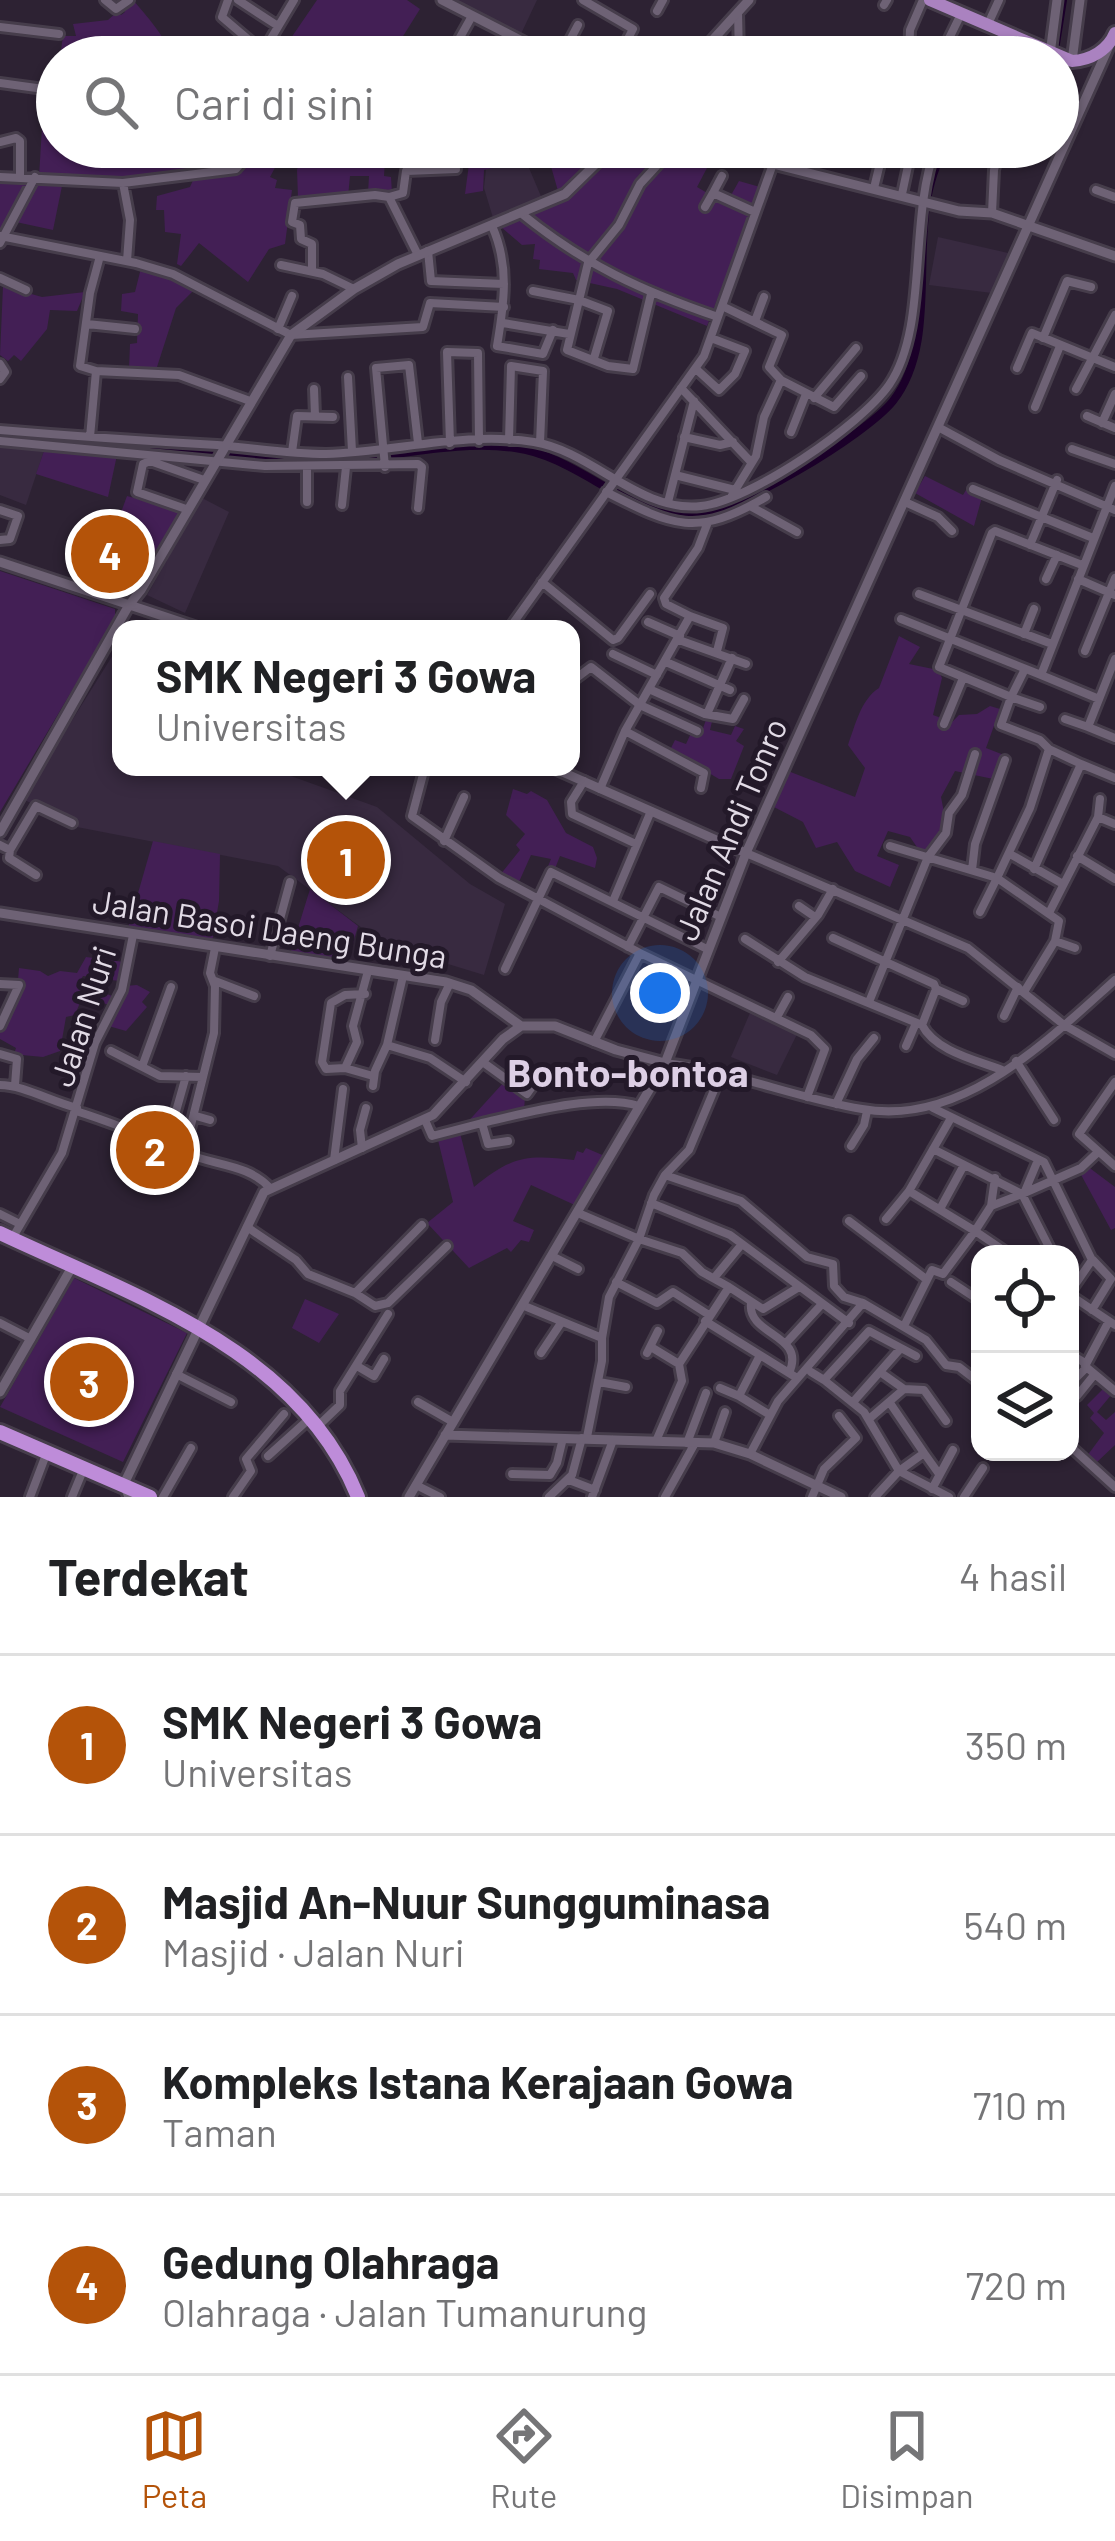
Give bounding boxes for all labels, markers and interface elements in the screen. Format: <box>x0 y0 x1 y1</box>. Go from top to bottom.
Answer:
search box <box>36 36 1079 168</box>
icon: search <box>78 69 144 135</box>
text: Cari di sini <box>174 75 375 129</box>
pin: 4 <box>71 509 149 599</box>
popup <box>112 620 580 776</box>
text: SMK Negeri 3 Gowa <box>156 648 536 702</box>
text: Universitas <box>156 702 346 749</box>
street label: Jalan Andi Tonro <box>665 712 795 946</box>
pin: 1 <box>307 815 385 905</box>
street label: Jalan Basoi Daeng Bunga <box>90 880 450 976</box>
street label: Jalan Nuri <box>41 941 123 1091</box>
your location <box>630 963 690 1023</box>
district label: Bonto-bontoa <box>507 1048 749 1095</box>
pin: 2 <box>116 1105 194 1195</box>
map controls <box>971 1245 1079 1461</box>
button: locate <box>971 1245 1079 1353</box>
pin: 3 <box>50 1337 128 1427</box>
button: layers <box>971 1353 1079 1461</box>
text: Terdekat <box>48 1545 249 1606</box>
text: 4 hasil <box>959 1552 1067 1599</box>
text: SMK Negeri 3 Gowa <box>162 1694 542 1748</box>
text: 1 <box>80 1721 94 1768</box>
text: 350 m <box>965 1721 1067 1768</box>
text: Universitas <box>162 1748 353 1795</box>
text: Masjid An-Nuur Sungguminasa <box>162 1874 770 1928</box>
text: 2 <box>76 1901 98 1948</box>
text: 540 m <box>963 1901 1067 1948</box>
text: Masjid · Jalan Nuri <box>162 1928 465 1975</box>
text: Kompleks Istana Kerajaan Gowa <box>162 2054 794 2108</box>
text: 3 <box>76 2081 98 2128</box>
text: 710 m <box>973 2081 1067 2128</box>
text: Taman <box>162 2108 277 2155</box>
text: Gedung Olahraga <box>162 2234 500 2288</box>
text: 4 <box>75 2261 99 2308</box>
text: 720 m <box>966 2261 1067 2308</box>
text: Olahraga · Jalan Tumanurung <box>162 2288 647 2335</box>
tab: Peta <box>141 2403 207 2515</box>
tab: Rute <box>490 2403 557 2515</box>
tab: Disimpan <box>840 2403 974 2515</box>

